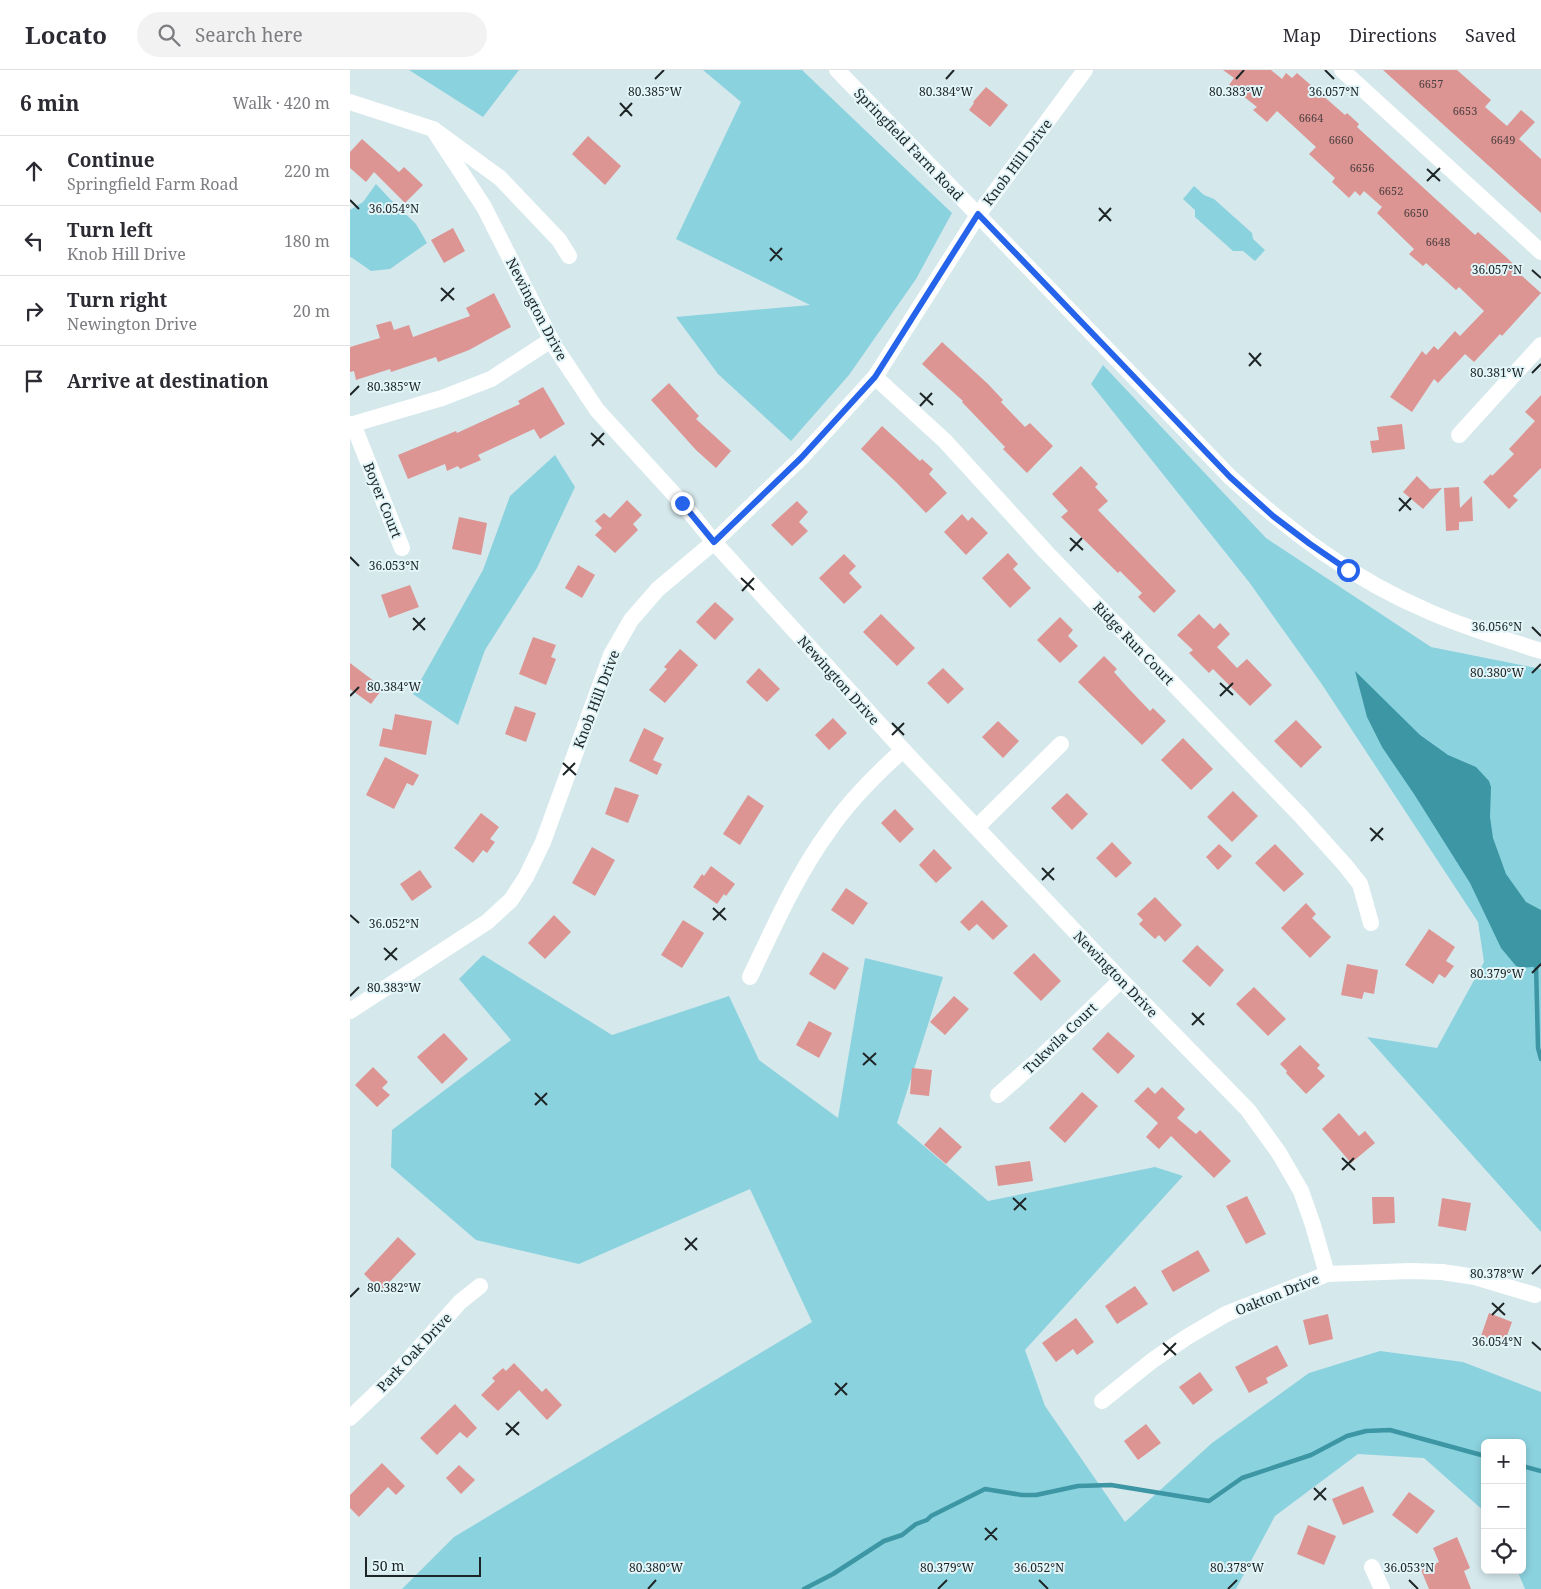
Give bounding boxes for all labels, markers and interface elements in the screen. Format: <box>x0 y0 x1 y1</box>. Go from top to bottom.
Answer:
search box <box>137 12 487 57</box>
text: Locato <box>25 18 107 51</box>
icon: search <box>155 21 183 49</box>
text: Search here <box>195 22 303 48</box>
text: Map <box>1283 23 1321 47</box>
text: Directions <box>1349 23 1437 47</box>
text: Saved <box>1465 23 1516 47</box>
house number: 6657 <box>1419 76 1443 91</box>
text: 80.385°W <box>628 83 682 100</box>
street label: Springfield Farm Road <box>850 83 968 205</box>
text: 80.384°W <box>919 83 973 100</box>
text: 80.383°W <box>1209 83 1263 100</box>
text: 36.057°N <box>1309 83 1359 100</box>
text: 6 min <box>20 89 79 117</box>
text: Walk · 420 m <box>233 92 330 114</box>
house number: 6653 <box>1453 103 1477 118</box>
house number: 6664 <box>1299 110 1323 125</box>
street label: Knob Hill Drive <box>978 115 1056 209</box>
house number: 6660 <box>1329 132 1353 147</box>
house number: 6649 <box>1491 132 1515 147</box>
text: Continue <box>67 147 155 173</box>
icon: ahead <box>20 157 48 185</box>
text: 220 m <box>284 160 330 182</box>
house number: 6656 <box>1350 160 1374 175</box>
text: Springfield Farm Road <box>67 173 238 195</box>
house number: 6652 <box>1379 183 1403 198</box>
text: 36.054°N <box>369 200 419 217</box>
house number: 6650 <box>1404 205 1428 220</box>
text: Turn left <box>67 217 153 243</box>
icon: left <box>20 227 48 255</box>
text: 180 m <box>284 230 330 252</box>
house number: 6648 <box>1426 234 1450 249</box>
text: Knob Hill Drive <box>67 243 186 265</box>
street label: Newington Drive <box>502 254 572 364</box>
text: 36.057°N <box>1472 261 1522 278</box>
text: Turn right <box>67 287 167 313</box>
icon: right <box>20 297 48 325</box>
text: 20 m <box>293 300 330 322</box>
text: Newington Drive <box>67 313 197 335</box>
text: 80.381°W <box>1470 364 1524 381</box>
icon: arrive <box>20 367 48 395</box>
text: Arrive at destination <box>67 368 269 394</box>
text: 80.385°W <box>367 378 421 395</box>
street label: Boyer Court <box>359 459 407 541</box>
route end <box>671 492 694 515</box>
text: 36.053°N <box>369 557 419 574</box>
route start <box>1337 559 1360 582</box>
street label: Ridge Run Court <box>1089 597 1179 689</box>
text: 36.056°N <box>1472 618 1522 635</box>
street label: Newington Drive <box>794 631 884 729</box>
street label: Knob Hill Drive <box>569 647 623 751</box>
text: 80.380°W <box>1470 664 1524 681</box>
text: 80.384°W <box>367 678 421 695</box>
text: 36.052°N <box>369 915 419 932</box>
street label: Newington Drive <box>1070 926 1162 1022</box>
text: 80.379°W <box>1470 965 1524 982</box>
text: 80.383°W <box>367 979 421 996</box>
street label: Tukwila Court <box>1019 998 1101 1078</box>
text: 80.378°W <box>1470 1265 1524 1282</box>
street label: Oakton Drive <box>1232 1269 1322 1319</box>
text: 80.382°W <box>367 1279 421 1296</box>
street label: Park Oak Drive <box>372 1308 456 1396</box>
text: 36.054°N <box>1472 1333 1522 1350</box>
map controls <box>1481 1439 1526 1574</box>
button: + <box>1481 1439 1526 1484</box>
button: − <box>1481 1484 1526 1529</box>
button: locate <box>1481 1529 1526 1574</box>
scale bar <box>365 1554 481 1577</box>
text: 50 m <box>372 1556 405 1575</box>
text: 80.380°W <box>629 1559 683 1576</box>
text: 80.379°W <box>920 1559 974 1576</box>
text: 36.052°N <box>1014 1559 1064 1576</box>
text: 80.378°W <box>1210 1559 1264 1576</box>
text: 36.053°N <box>1384 1559 1434 1576</box>

